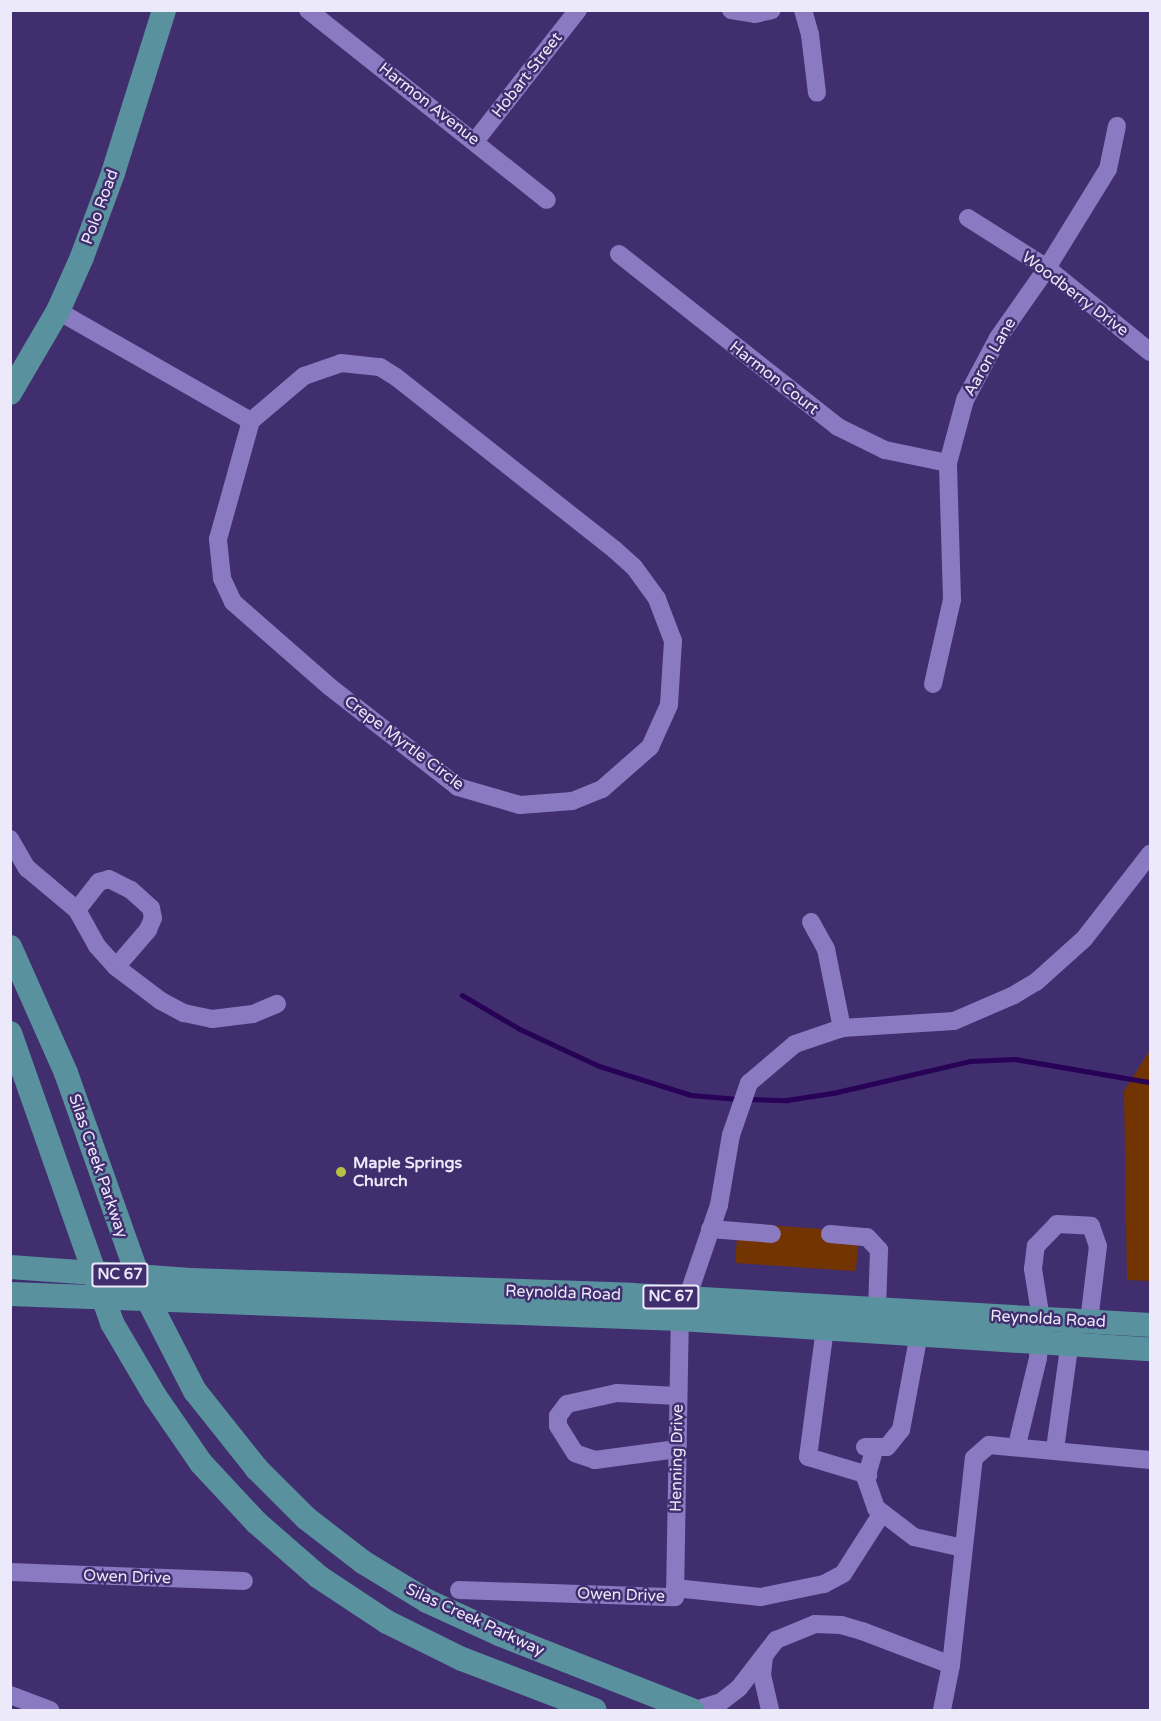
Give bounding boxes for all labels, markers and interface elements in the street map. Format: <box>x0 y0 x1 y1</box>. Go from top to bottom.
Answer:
street label: Hobart Street <box>488 29 566 121</box>
street label: Harmon Avenue <box>375 59 483 149</box>
street label: Polo Road <box>78 167 122 247</box>
street label: Woodberry Drive <box>1018 248 1132 340</box>
street label: Aaron Lane <box>960 314 1020 400</box>
street label: Harmon Court <box>725 337 823 419</box>
street label: Crepe Myrtle Circle <box>340 692 468 794</box>
street label: Silas Creek Parkway <box>64 1092 132 1240</box>
place label: Maple Springs Church <box>353 1153 462 1191</box>
marker: Maple Springs Church <box>334 1165 348 1179</box>
road number: NC 67 <box>90 1263 150 1287</box>
street label: Reynolda Road <box>505 1281 621 1305</box>
road number: NC 67 <box>641 1285 701 1309</box>
street label: Reynolda Road <box>990 1306 1106 1332</box>
street label: Henning Drive <box>666 1404 688 1512</box>
street label: Owen Drive <box>83 1566 171 1588</box>
street label: Silas Creek Parkway <box>403 1579 547 1661</box>
street label: Owen Drive <box>577 1584 665 1606</box>

